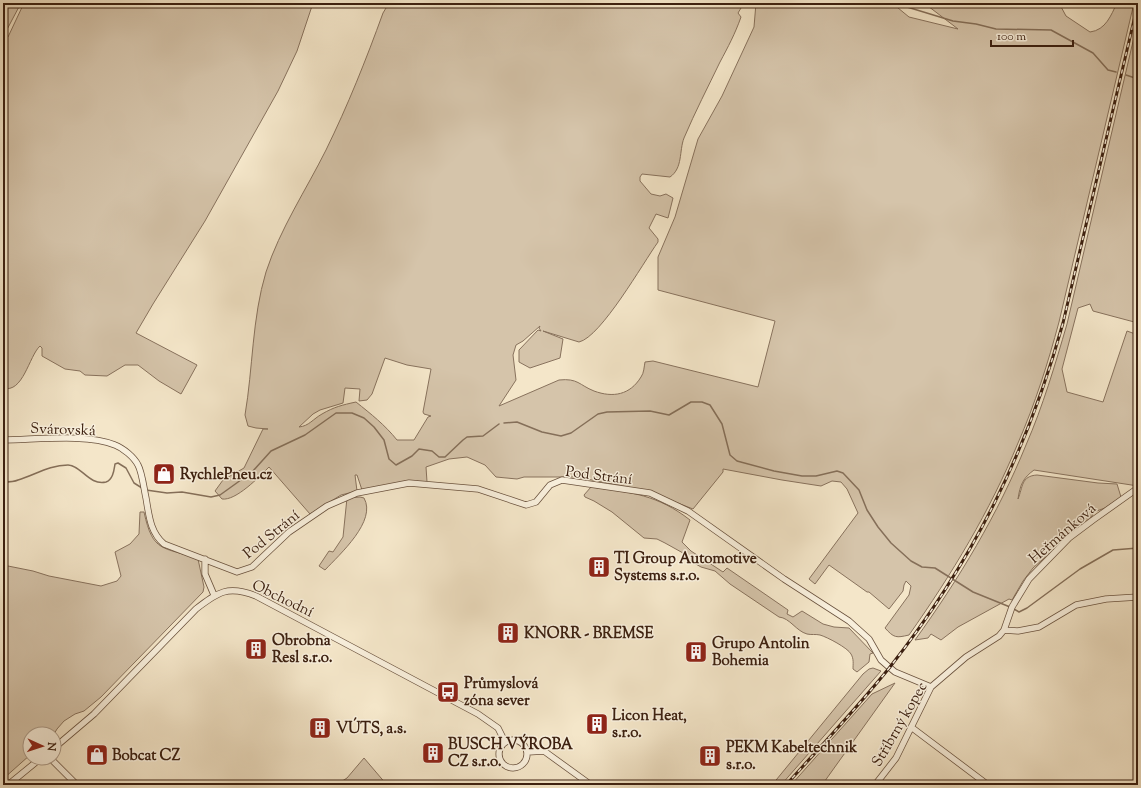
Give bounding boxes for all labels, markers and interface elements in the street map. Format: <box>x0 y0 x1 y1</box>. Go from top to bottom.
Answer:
scale bar <box>991 22 1073 48</box>
text: 100 m <box>997 28 1026 46</box>
street label: Svárovská <box>30 419 96 442</box>
shop icon: RychlePneu.cz <box>151 461 177 487</box>
street label: Pod Strání <box>564 462 634 491</box>
place label: RychlePneu.cz <box>180 465 272 486</box>
street label: Heřmánková <box>1025 499 1101 569</box>
street label: Pod Strání <box>239 506 305 565</box>
place label: TI Group Automotive Systems s.r.o. <box>614 549 757 587</box>
building icon: TI Group Automotive Systems s.r.o. <box>586 554 612 580</box>
street label: Obchodní <box>248 575 317 623</box>
building icon: KNORR - BREMSE <box>495 620 521 646</box>
place label: KNORR - BREMSE <box>524 624 654 645</box>
place label: Obrobna Resl s.r.o. <box>272 631 333 669</box>
place label: Grupo Antolin Bohemia <box>712 634 810 672</box>
building icon: Obrobna Resl s.r.o. <box>243 636 269 662</box>
building icon: Grupo Antolin Bohemia <box>683 639 709 665</box>
place label: Průmyslová zóna sever <box>464 674 538 712</box>
street label: Stříbrný kopec <box>867 678 933 771</box>
bus stop icon: Průmyslová zóna sever <box>435 679 461 705</box>
place label: Licon Heat, s.r.o. <box>612 706 687 744</box>
building icon: Licon Heat, s.r.o. <box>584 711 610 737</box>
building icon: VÚTS, a.s. <box>307 715 333 741</box>
place label: VÚTS, a.s. <box>336 717 407 740</box>
north arrow <box>22 726 62 766</box>
place label: BUSCH VÝROBA CZ s.r.o. <box>448 733 574 773</box>
place label: PEKM Kabeltechnik s.r.o. <box>726 738 858 776</box>
building icon: BUSCH VÝROBA CZ s.r.o. <box>420 740 446 766</box>
text: N <box>43 741 59 751</box>
shop icon: Bobcat CZ <box>84 742 110 768</box>
building icon: PEKM Kabeltechnik s.r.o. <box>697 743 723 769</box>
place label: Bobcat CZ <box>112 746 181 767</box>

